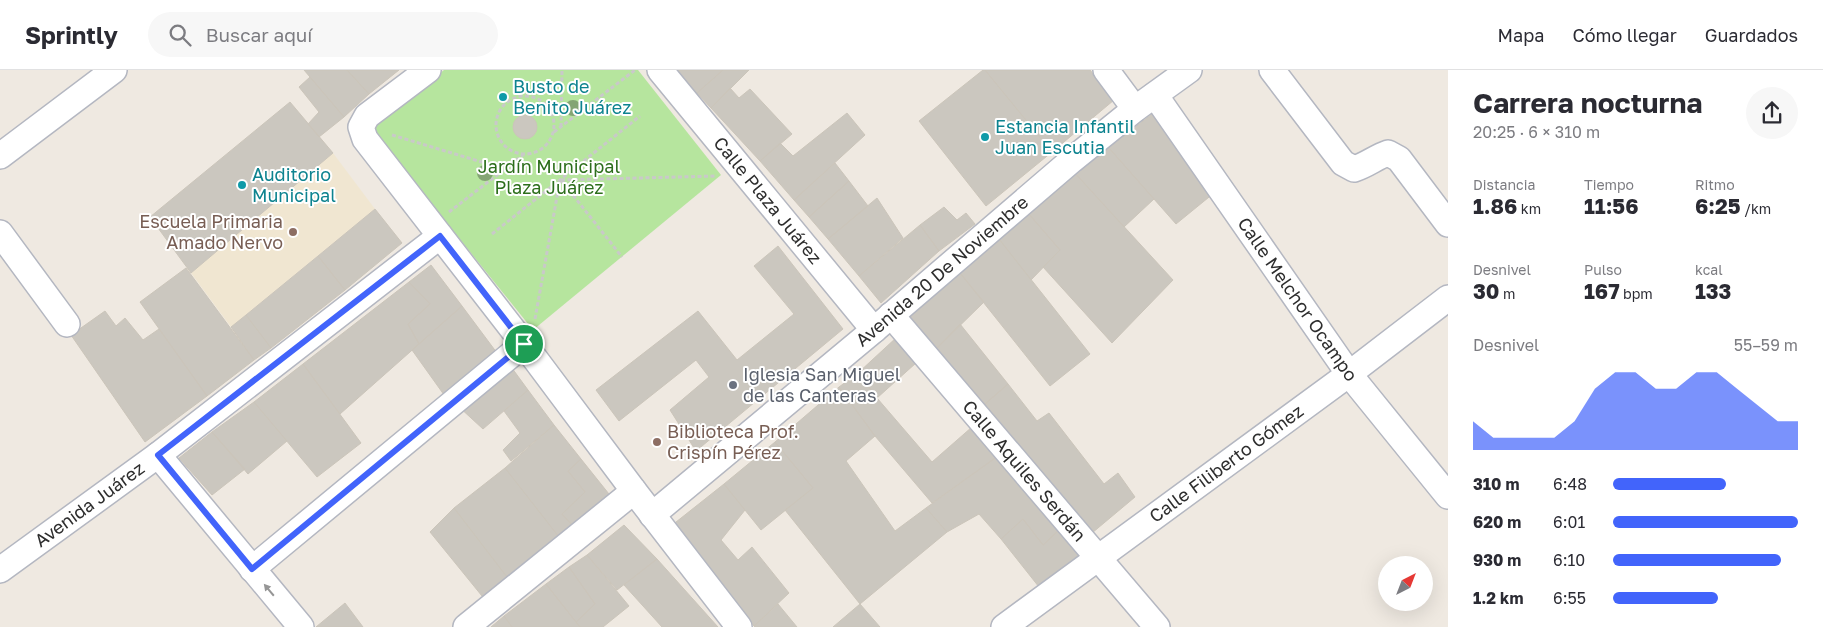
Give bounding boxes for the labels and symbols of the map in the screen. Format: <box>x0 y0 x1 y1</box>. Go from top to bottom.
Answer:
place label: Busto de Benito Juárez <box>513 75 631 118</box>
marker: Busto de Benito Juárez <box>497 91 509 103</box>
place label: Estancia Infantil Juan Escutia <box>995 115 1135 158</box>
marker: Estancia Infantil Juan Escutia <box>979 131 991 143</box>
street label: Calle Plaza Juárez <box>710 132 827 268</box>
park label: Jardín Municipal Plaza Juárez <box>478 155 620 198</box>
place label: Auditorio Municipal <box>252 163 336 206</box>
marker: Auditorio Municipal <box>236 179 248 191</box>
street label: Avenida 20 De Noviembre <box>851 190 1032 351</box>
place label: Escuela Primaria Amado Nervo <box>139 210 283 253</box>
street label: Calle Melchor Ocampo <box>1233 213 1362 385</box>
marker: Escuela Primaria Amado Nervo <box>287 226 299 238</box>
pin <box>503 323 545 365</box>
place label: Iglesia San Miguel de las Canteras <box>743 363 901 406</box>
marker: Iglesia San Miguel de las Canteras <box>727 379 739 391</box>
street label: Calle Aquiles Serdán <box>958 395 1091 545</box>
street label: Calle Filiberto Gómez <box>1145 399 1307 527</box>
place label: Biblioteca Prof. Crispín Pérez <box>667 420 799 463</box>
marker: Biblioteca Prof. Crispín Pérez <box>651 436 663 448</box>
street label: Avenida Juárez <box>30 457 148 551</box>
north arrow <box>1378 556 1432 611</box>
one-way arrow <box>264 583 275 596</box>

